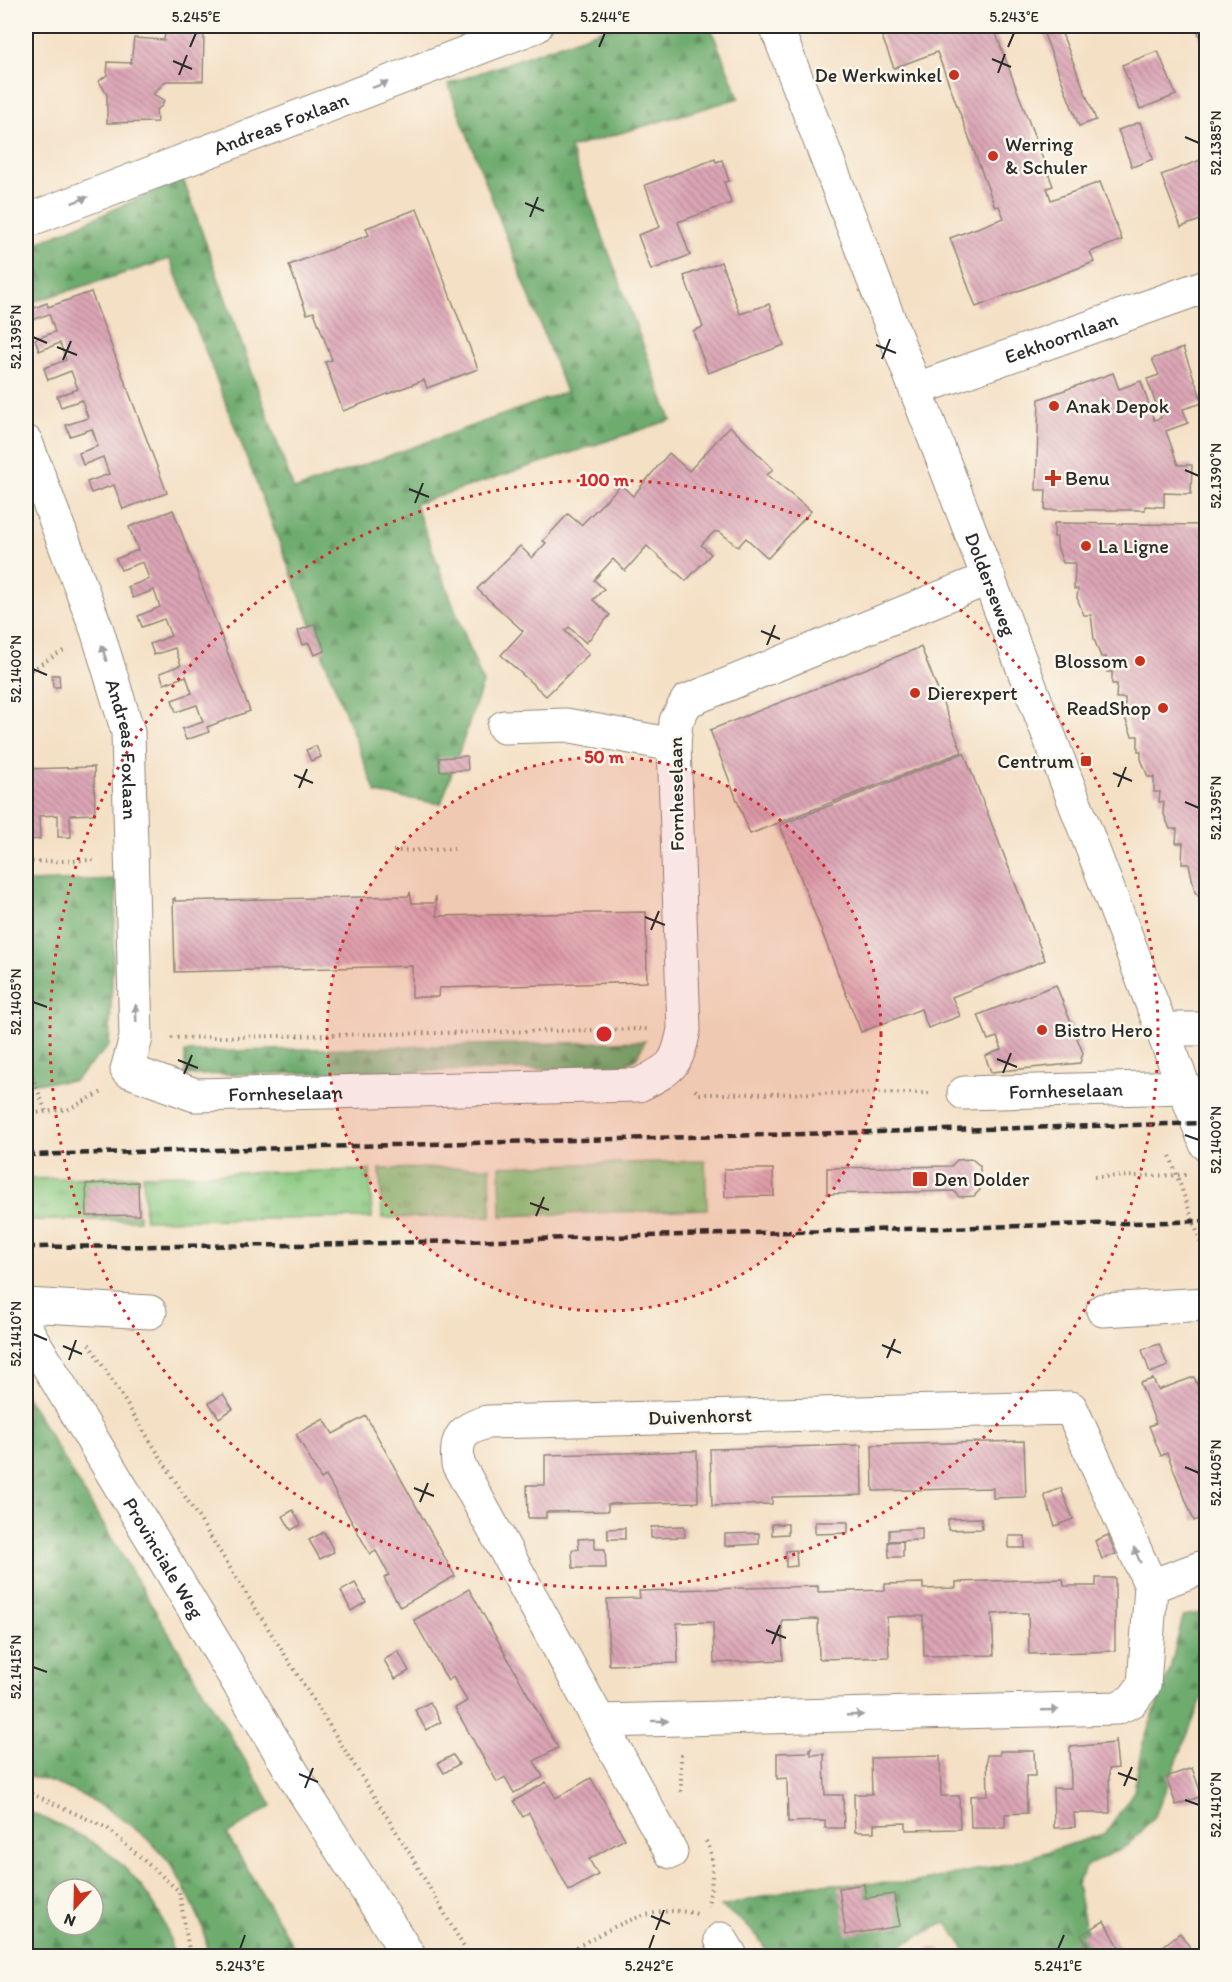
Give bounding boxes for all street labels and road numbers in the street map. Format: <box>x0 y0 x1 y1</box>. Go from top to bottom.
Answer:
street label: Andreas Foxlaan <box>210 87 352 160</box>
street label: Eekhoornlaan <box>1001 307 1121 369</box>
street label: Dolderseweg <box>960 529 1022 640</box>
street label: Andreas Foxlaan <box>101 676 142 820</box>
street label: Fornheselaan <box>663 737 689 851</box>
street label: Fornheselaan <box>1008 1077 1124 1104</box>
street label: Fornheselaan <box>228 1080 343 1106</box>
street label: Duivenhorst <box>647 1402 753 1430</box>
street label: Provinciale Weg <box>118 1493 209 1623</box>

